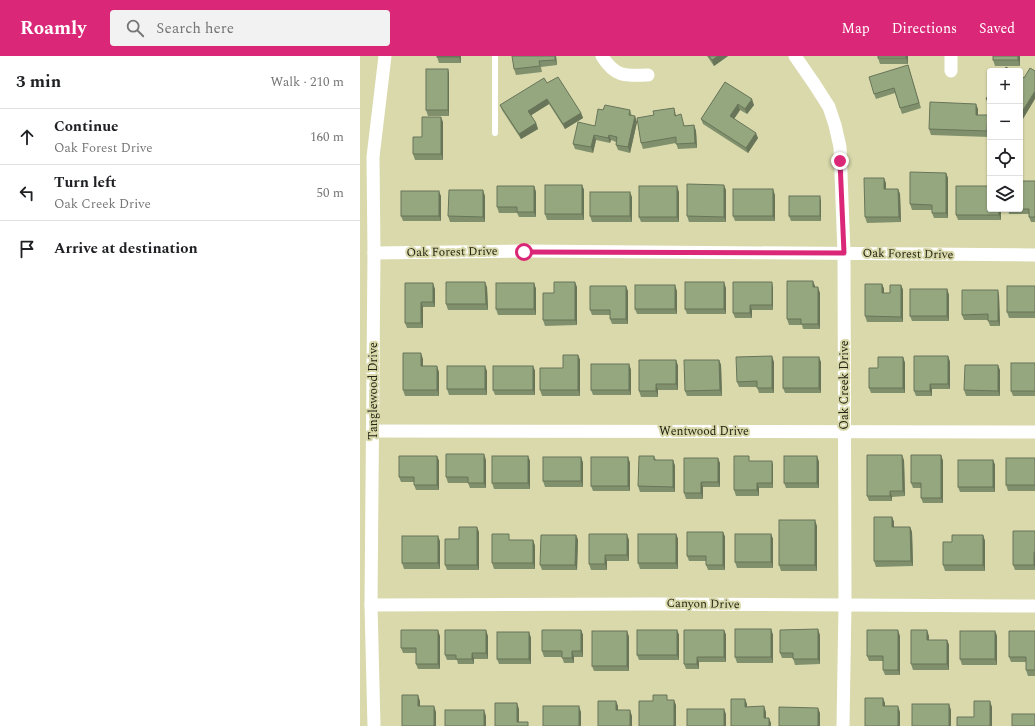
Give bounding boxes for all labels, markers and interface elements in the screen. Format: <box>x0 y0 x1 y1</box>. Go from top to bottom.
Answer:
search box <box>110 10 390 46</box>
text: Roamly <box>20 14 86 43</box>
icon: search <box>124 17 146 39</box>
text: Search here <box>156 17 234 40</box>
text: Map <box>842 18 870 39</box>
text: Directions <box>892 18 957 39</box>
text: Saved <box>979 18 1015 39</box>
map controls <box>987 68 1023 212</box>
button: + <box>987 68 1023 104</box>
text: 3 min <box>16 69 61 95</box>
text: Walk · 210 m <box>270 72 344 92</box>
button: − <box>987 104 1023 140</box>
text: Continue <box>54 115 119 138</box>
icon: ahead <box>16 126 38 148</box>
text: 160 m <box>310 127 344 147</box>
text: Oak Forest Drive <box>54 138 153 158</box>
button: locate <box>987 140 1023 176</box>
route end <box>831 152 849 170</box>
text: Turn left <box>54 171 116 194</box>
button: layers <box>987 176 1023 212</box>
icon: left <box>16 182 38 204</box>
text: 50 m <box>317 183 344 203</box>
text: Oak Creek Drive <box>54 194 151 214</box>
text: Arrive at destination <box>54 237 198 260</box>
icon: arrive <box>16 238 38 260</box>
street label: Oak Forest Drive <box>406 242 498 262</box>
route start <box>515 243 533 261</box>
street label: Oak Forest Drive <box>862 244 954 264</box>
street label: Oak Creek Drive <box>835 340 854 430</box>
street label: Tanglewood Drive <box>364 342 383 440</box>
street label: Wentwood Drive <box>659 422 749 441</box>
street label: Canyon Drive <box>666 594 740 614</box>

